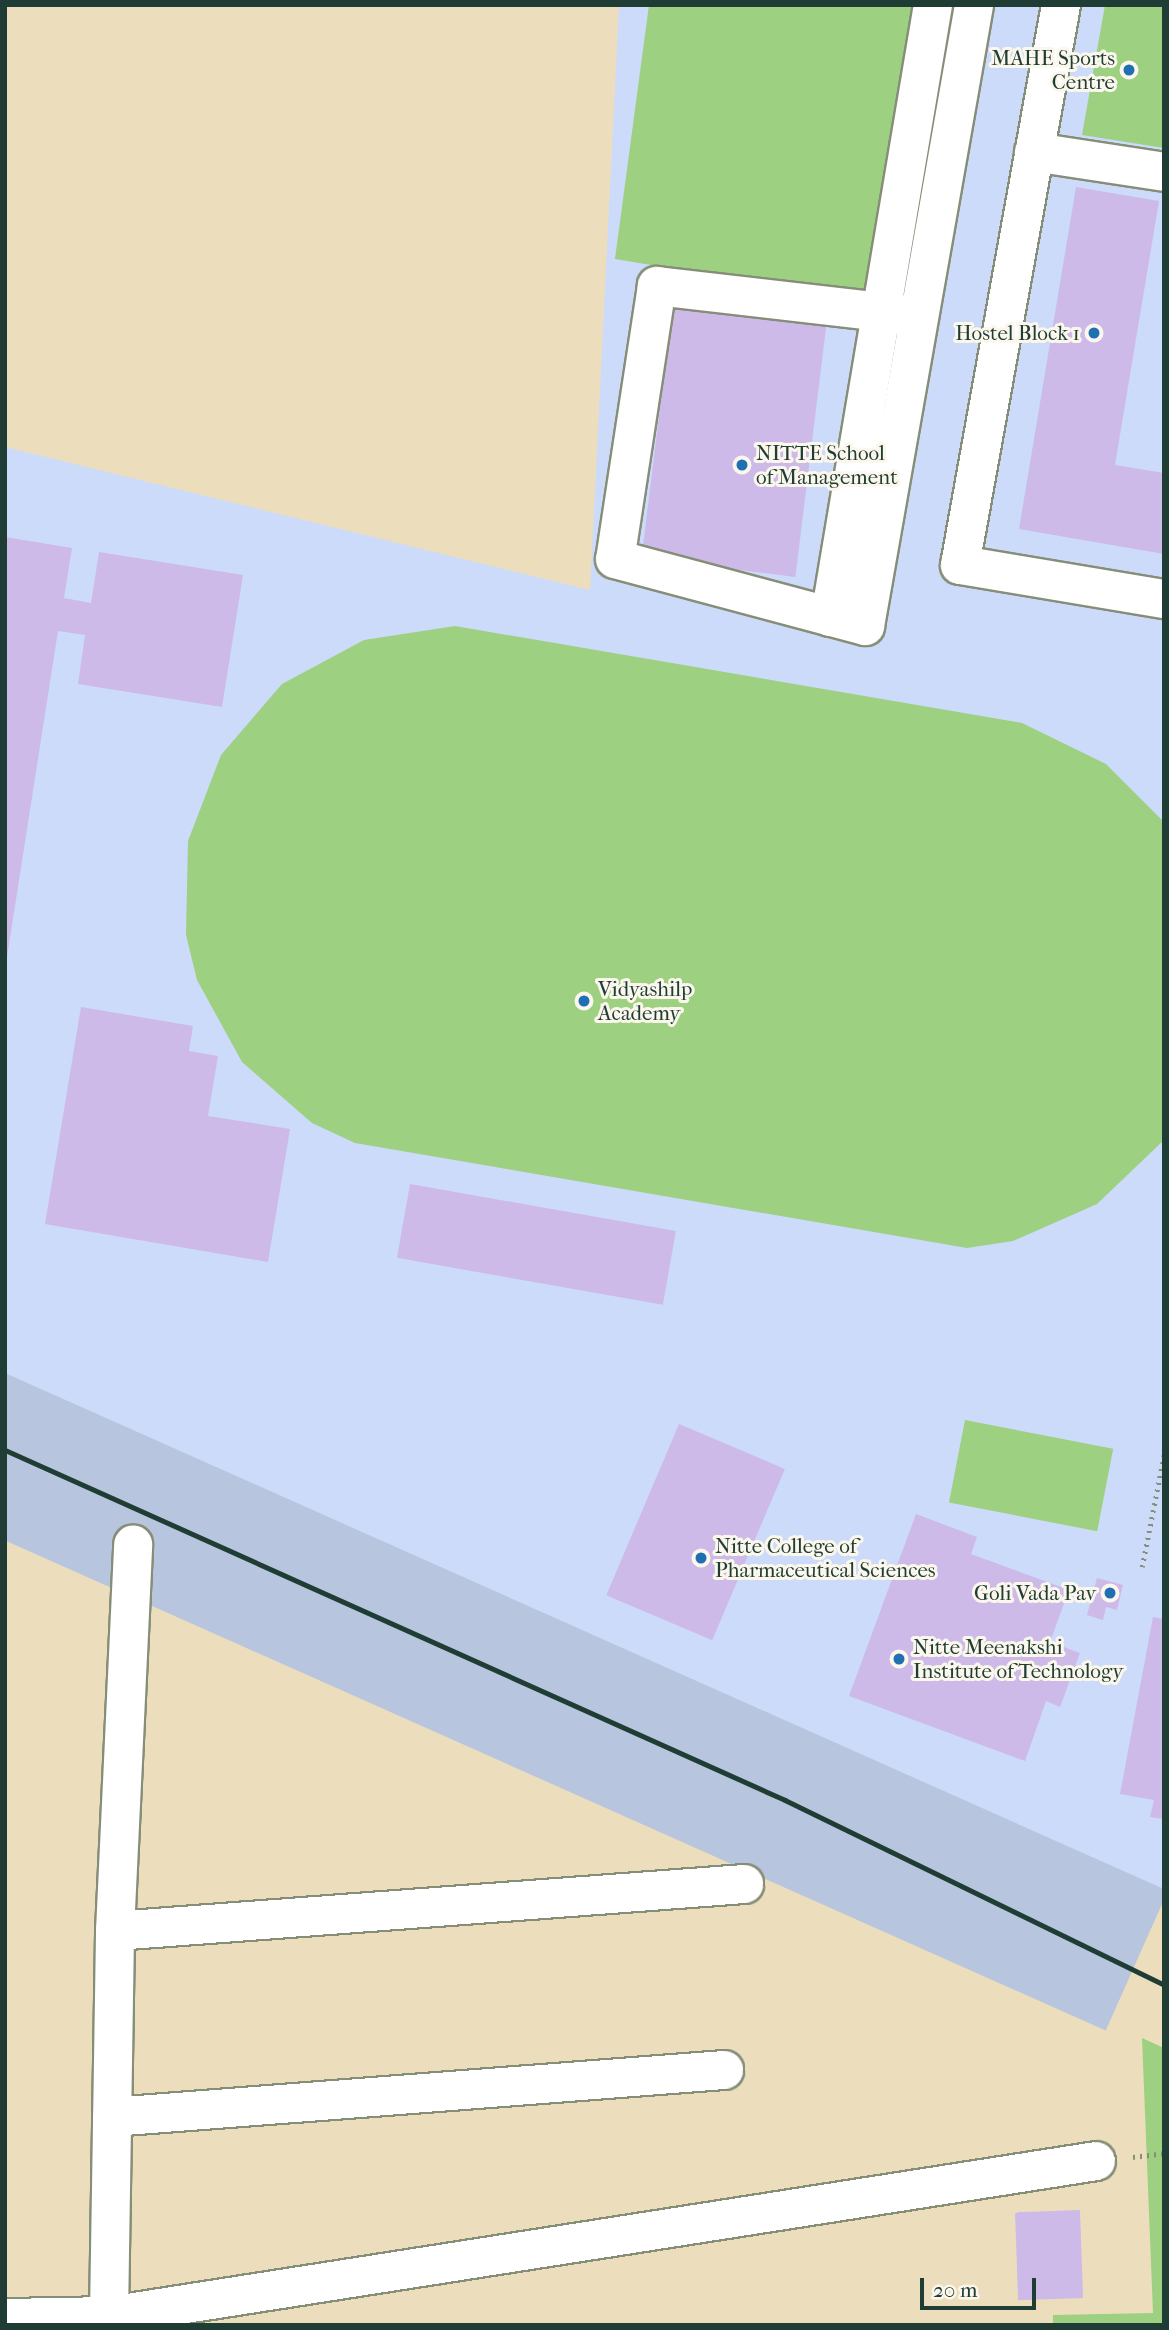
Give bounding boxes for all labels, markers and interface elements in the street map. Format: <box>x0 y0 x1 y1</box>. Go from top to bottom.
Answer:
place label: MAHE Sports Centre <box>991 45 1115 95</box>
marker: MAHE Sports Centre <box>1121 62 1137 78</box>
place label: Hostel Block 1 <box>955 320 1080 346</box>
marker: Hostel Block 1 <box>1086 325 1102 341</box>
place label: NITTE School of Management <box>756 440 898 490</box>
marker: NITTE School of Management <box>734 457 750 473</box>
place label: Vidyashilp Academy <box>598 976 692 1026</box>
marker: Vidyashilp Academy <box>576 993 592 1009</box>
place label: Nitte College of Pharmaceutical Sciences <box>715 1533 936 1583</box>
marker: Nitte College of Pharmaceutical Sciences <box>693 1550 709 1566</box>
place label: Goli Vada Pav <box>974 1580 1096 1606</box>
marker: Goli Vada Pav <box>1102 1585 1118 1601</box>
place label: Nitte Meenakshi Institute of Technology <box>913 1634 1123 1684</box>
marker: Nitte Meenakshi Institute of Technology <box>891 1651 907 1667</box>
scale bar <box>924 2264 1040 2308</box>
text: 20 m <box>933 2278 977 2302</box>

